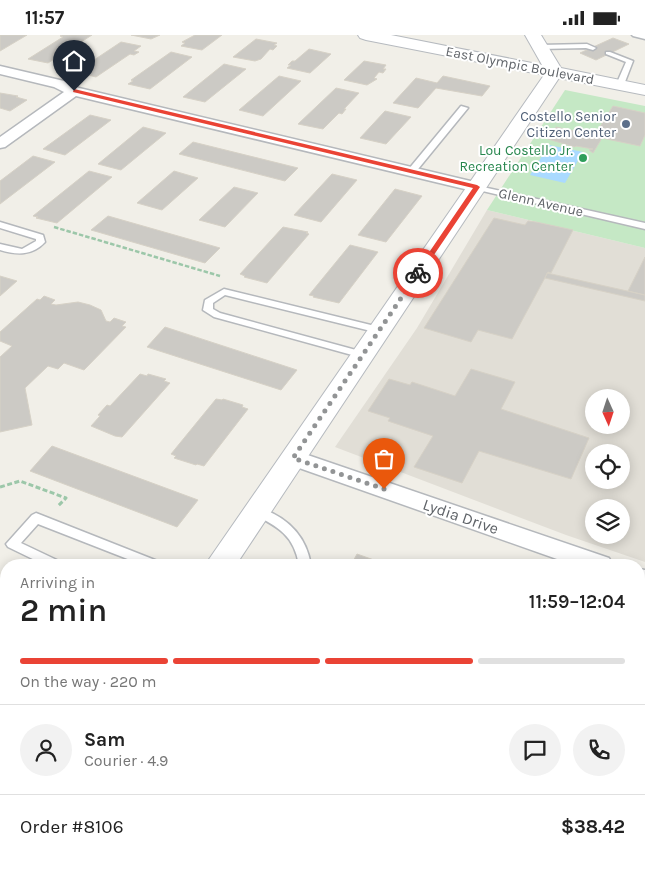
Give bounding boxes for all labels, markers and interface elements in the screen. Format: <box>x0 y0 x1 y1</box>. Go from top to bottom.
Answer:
text: 11:57 <box>25 7 64 29</box>
pin <box>53 40 95 91</box>
street label: East Olympic Boulevard <box>444 43 596 88</box>
icon: home <box>60 47 88 75</box>
place label: Costello Senior Citizen Center <box>520 108 617 141</box>
marker: Costello Senior Citizen Center <box>620 118 632 130</box>
place label: Lou Costello Jr. Recreation Center <box>459 142 574 175</box>
marker: Lou Costello Jr. Recreation Center <box>577 152 589 164</box>
street label: Glenn Avenue <box>497 184 585 220</box>
courier <box>393 248 443 298</box>
icon: bike <box>404 259 432 287</box>
north arrow <box>585 389 630 434</box>
map controls <box>585 389 630 544</box>
pin <box>363 438 405 489</box>
button: locate <box>585 444 630 489</box>
icon: bag <box>370 445 398 473</box>
street label: Lydia Drive <box>421 495 501 538</box>
button: layers <box>585 499 630 544</box>
text: Arriving in <box>20 573 95 592</box>
text: 11:59–12:04 <box>529 591 625 613</box>
text: 2 min <box>20 592 107 629</box>
text: On the way · 220 m <box>20 672 157 691</box>
button: person <box>20 724 72 776</box>
button: chat <box>509 724 561 776</box>
button: phone <box>573 724 625 776</box>
text: Sam <box>84 729 125 751</box>
text: Courier · 4.9 <box>84 751 168 770</box>
text: Order #8106 <box>20 816 124 838</box>
text: $38.42 <box>561 816 625 838</box>

